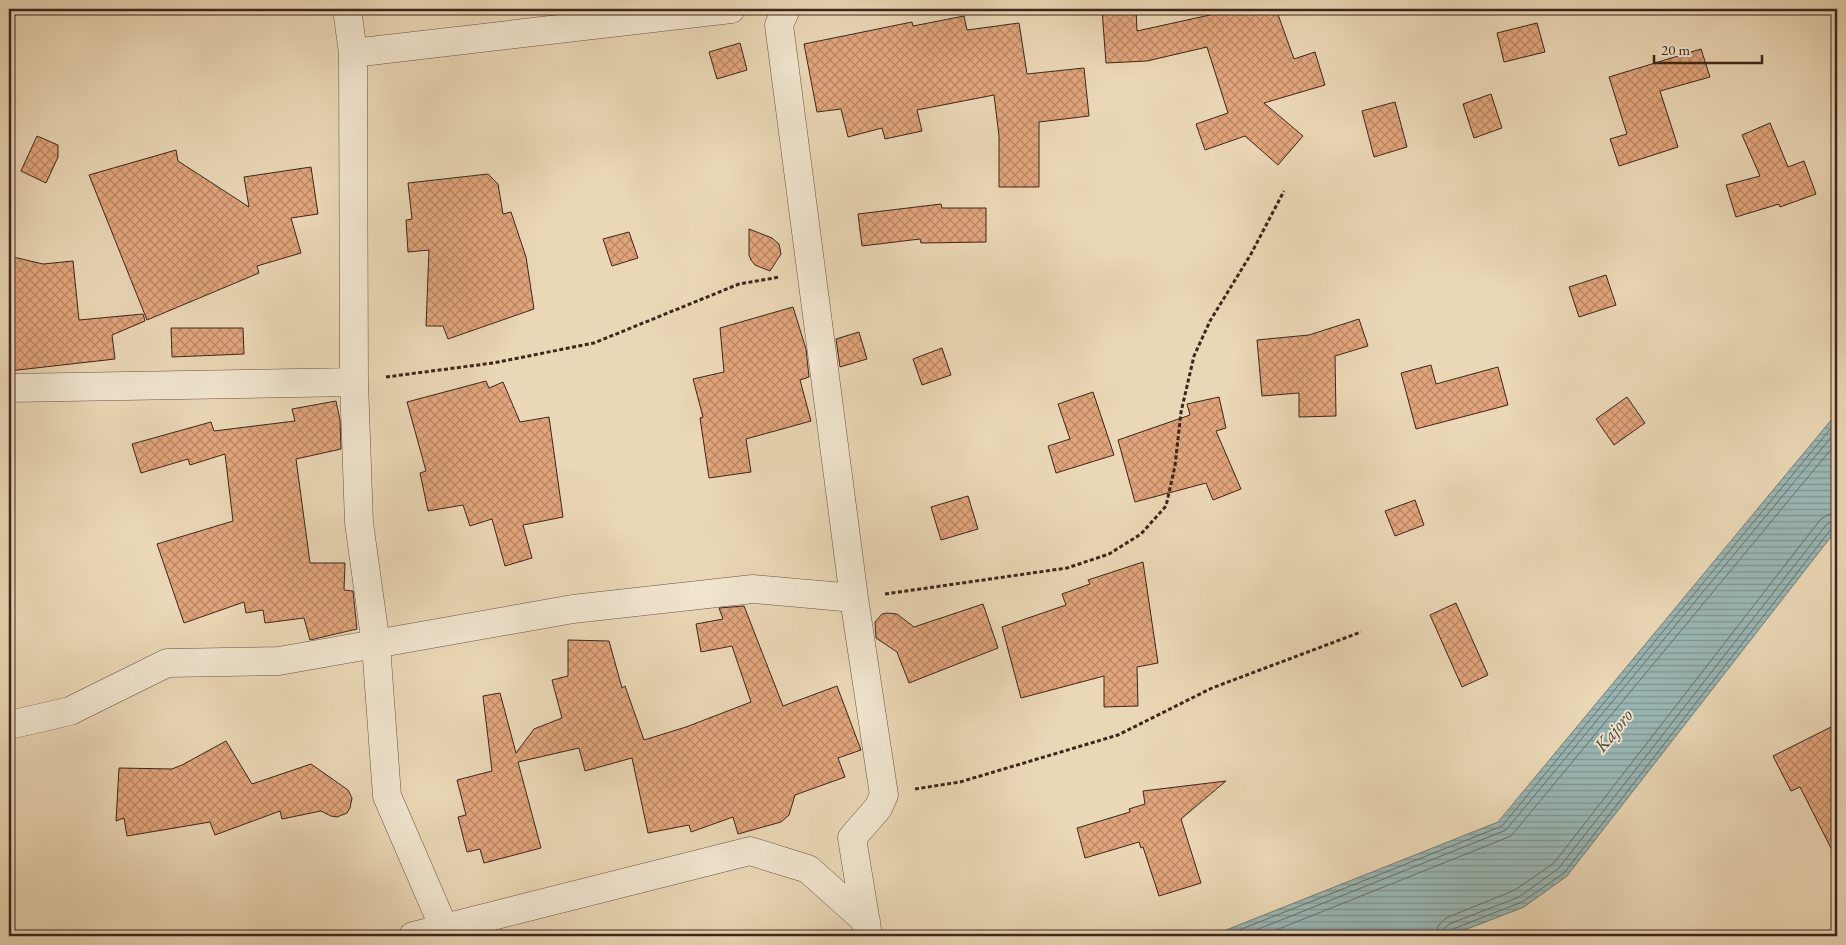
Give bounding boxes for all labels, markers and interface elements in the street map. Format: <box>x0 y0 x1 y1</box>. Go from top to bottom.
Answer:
scale bar <box>1654 32 1761 64</box>
text: 20 m <box>1661 40 1690 59</box>
water label: Kajoro <box>1588 703 1638 758</box>

